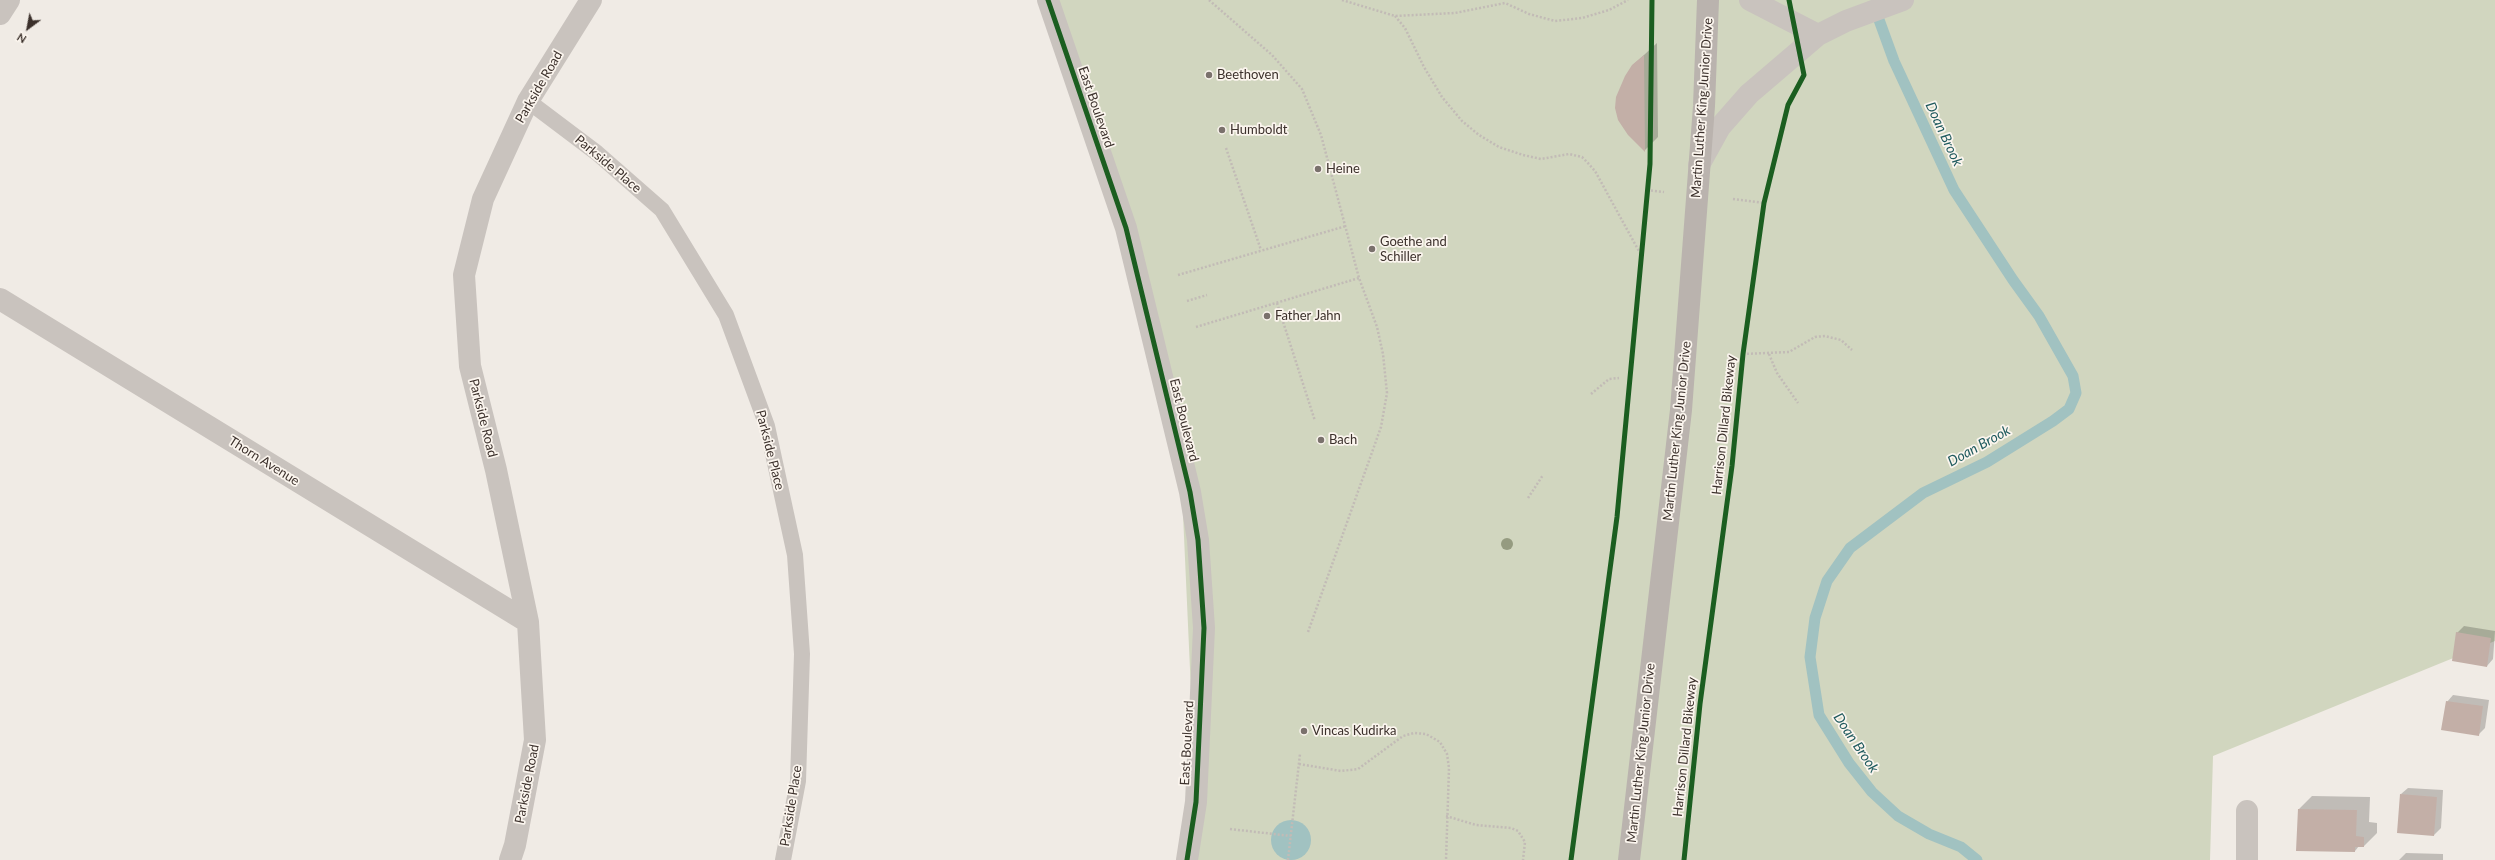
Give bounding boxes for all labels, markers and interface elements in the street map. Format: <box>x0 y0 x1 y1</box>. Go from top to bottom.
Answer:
north arrow <box>8 8 48 48</box>
street label: Martin Luther King Junior Drive <box>1688 17 1716 199</box>
text: N <box>14 31 28 46</box>
street label: Parkside Road <box>512 48 566 126</box>
street label: East Boulevard <box>1075 64 1117 150</box>
place label: Beethoven <box>1217 67 1279 83</box>
marker: Beethoven <box>1204 70 1214 80</box>
water label: Doan Brook <box>1922 99 1966 169</box>
place label: Humboldt <box>1230 122 1287 138</box>
marker: Humboldt <box>1217 125 1227 135</box>
street label: Parkside Place <box>572 132 644 196</box>
place label: Heine <box>1326 161 1360 177</box>
marker: Heine <box>1313 164 1323 174</box>
place label: Goethe and Schiller <box>1380 234 1447 265</box>
marker: Goethe and Schiller <box>1367 244 1377 254</box>
place label: Father Jahn <box>1275 308 1341 324</box>
marker: Father Jahn <box>1262 311 1272 321</box>
street label: Martin Luther King Junior Drive <box>1660 340 1694 522</box>
street label: Harrison Dillard Bikeway <box>1709 354 1739 496</box>
street label: Parkside Road <box>466 377 500 459</box>
street label: East Boulevard <box>1166 377 1202 463</box>
street label: Parkside Place <box>753 408 787 492</box>
water label: Doan Brook <box>1945 422 2013 470</box>
place label: Bach <box>1329 432 1357 448</box>
street label: Thorn Avenue <box>226 433 302 489</box>
marker: Bach <box>1316 435 1326 445</box>
street label: Martin Luther King Junior Drive <box>1624 662 1658 844</box>
street label: Harrison Dillard Bikeway <box>1670 676 1700 818</box>
street label: East Boulevard <box>1177 700 1197 786</box>
water label: Doan Brook <box>1830 710 1882 776</box>
place label: Vincas Kudirka <box>1312 723 1397 739</box>
marker: Vincas Kudirka <box>1299 726 1309 736</box>
street label: Parkside Road <box>512 743 542 825</box>
street label: Parkside Place <box>777 764 805 848</box>

